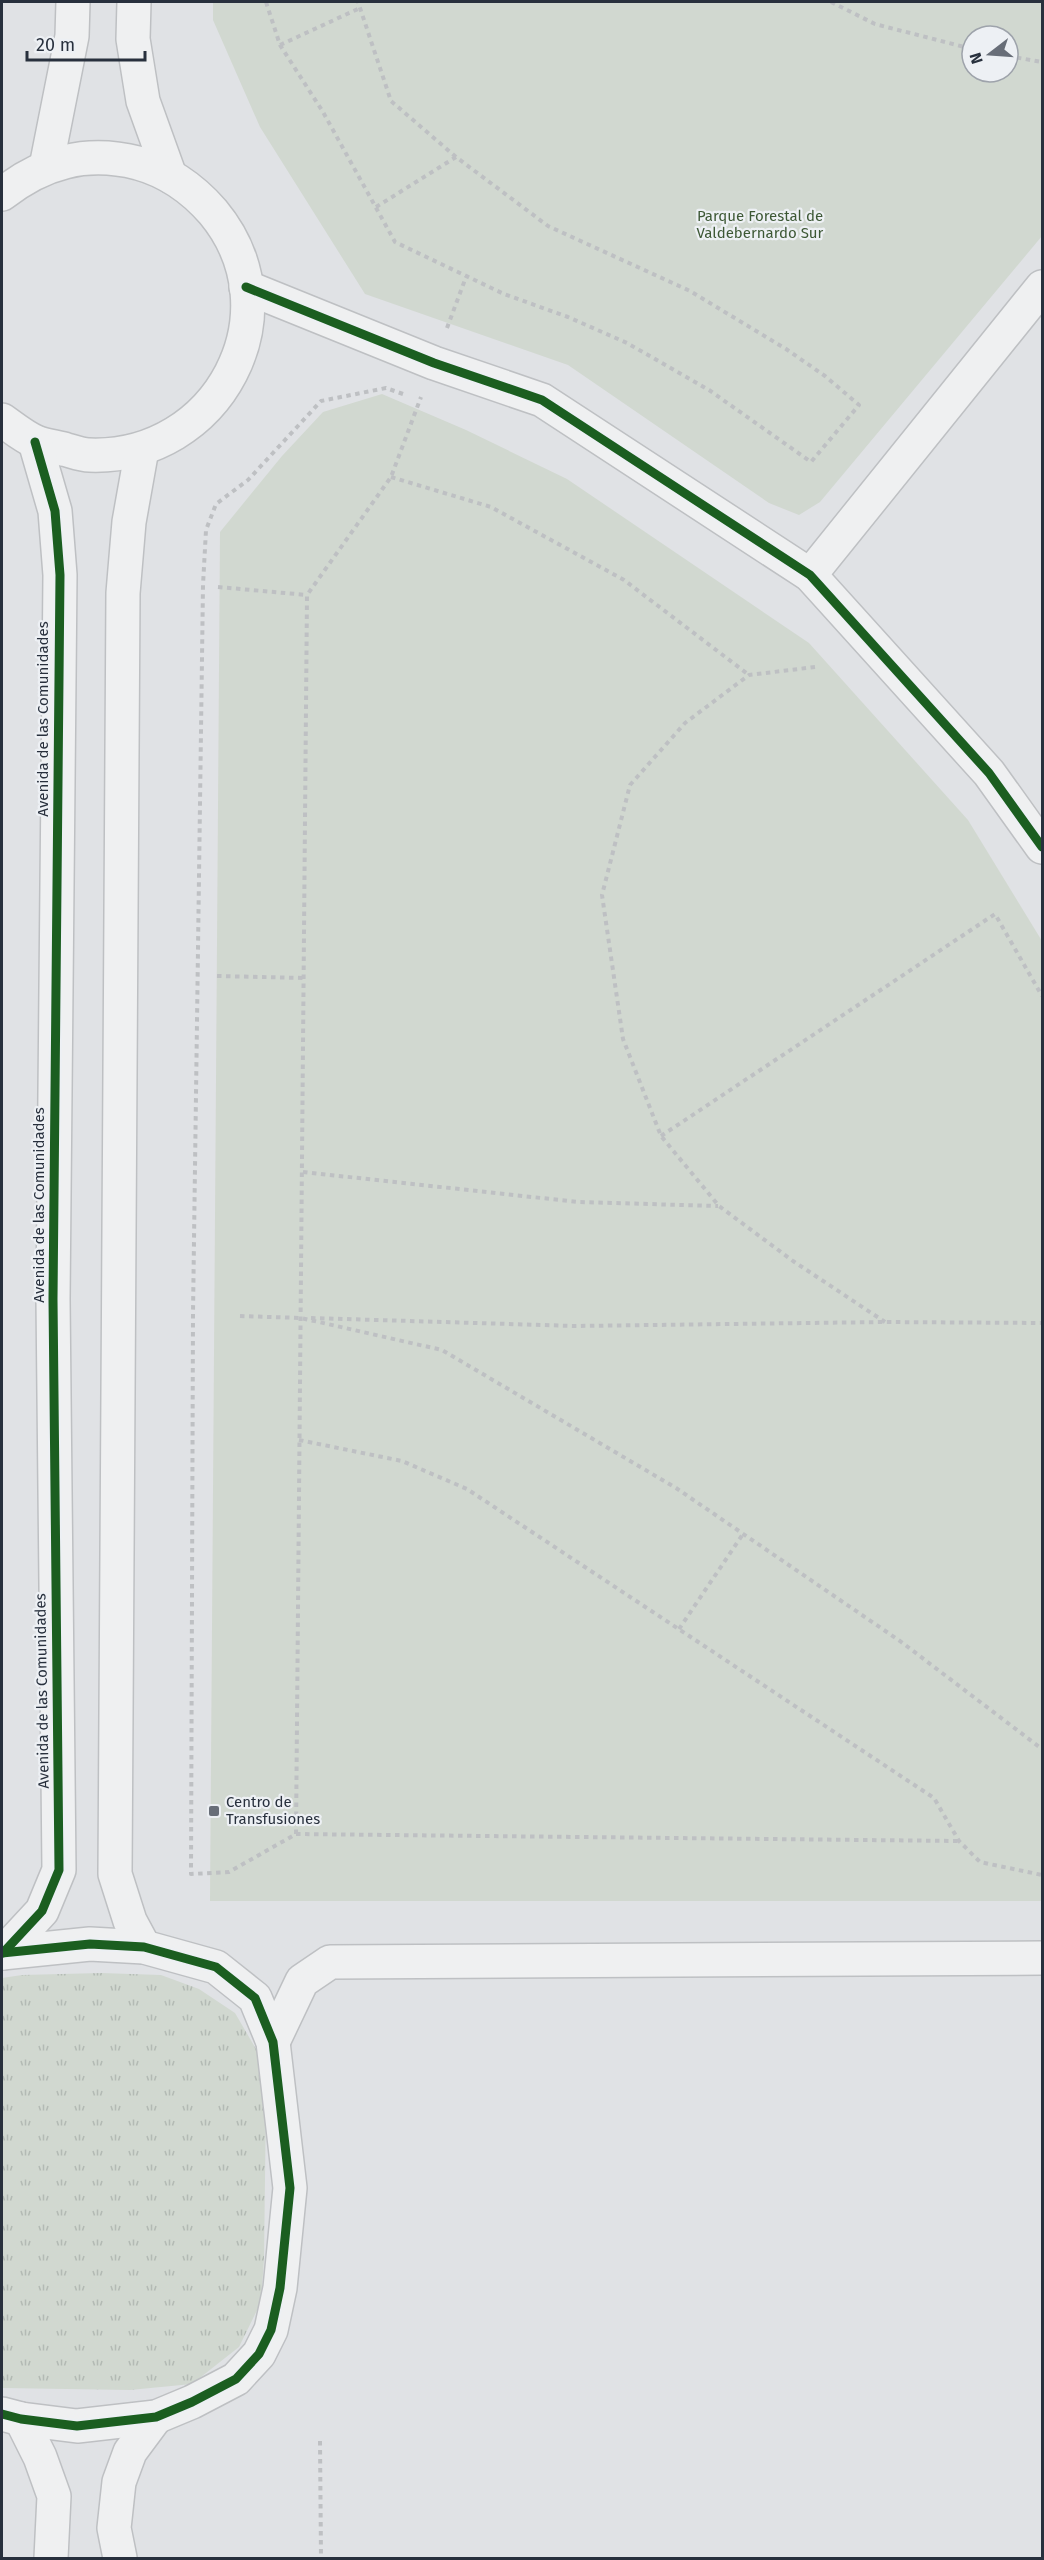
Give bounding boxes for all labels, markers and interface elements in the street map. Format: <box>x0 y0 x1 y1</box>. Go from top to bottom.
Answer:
scale bar <box>27 24 146 62</box>
north arrow <box>960 24 1020 84</box>
text: 20 m <box>36 34 75 56</box>
text: N <box>965 50 987 66</box>
park label: Parque Forestal de Valdebernardo Sur <box>697 207 824 242</box>
street label: Avenida de las Comunidades <box>34 621 52 817</box>
street label: Avenida de las Comunidades <box>30 1107 48 1303</box>
street label: Avenida de las Comunidades <box>31 1593 53 1789</box>
place label: Centro de Transfusiones <box>226 1793 320 1828</box>
marker: Centro de Transfusiones <box>207 1804 221 1818</box>

